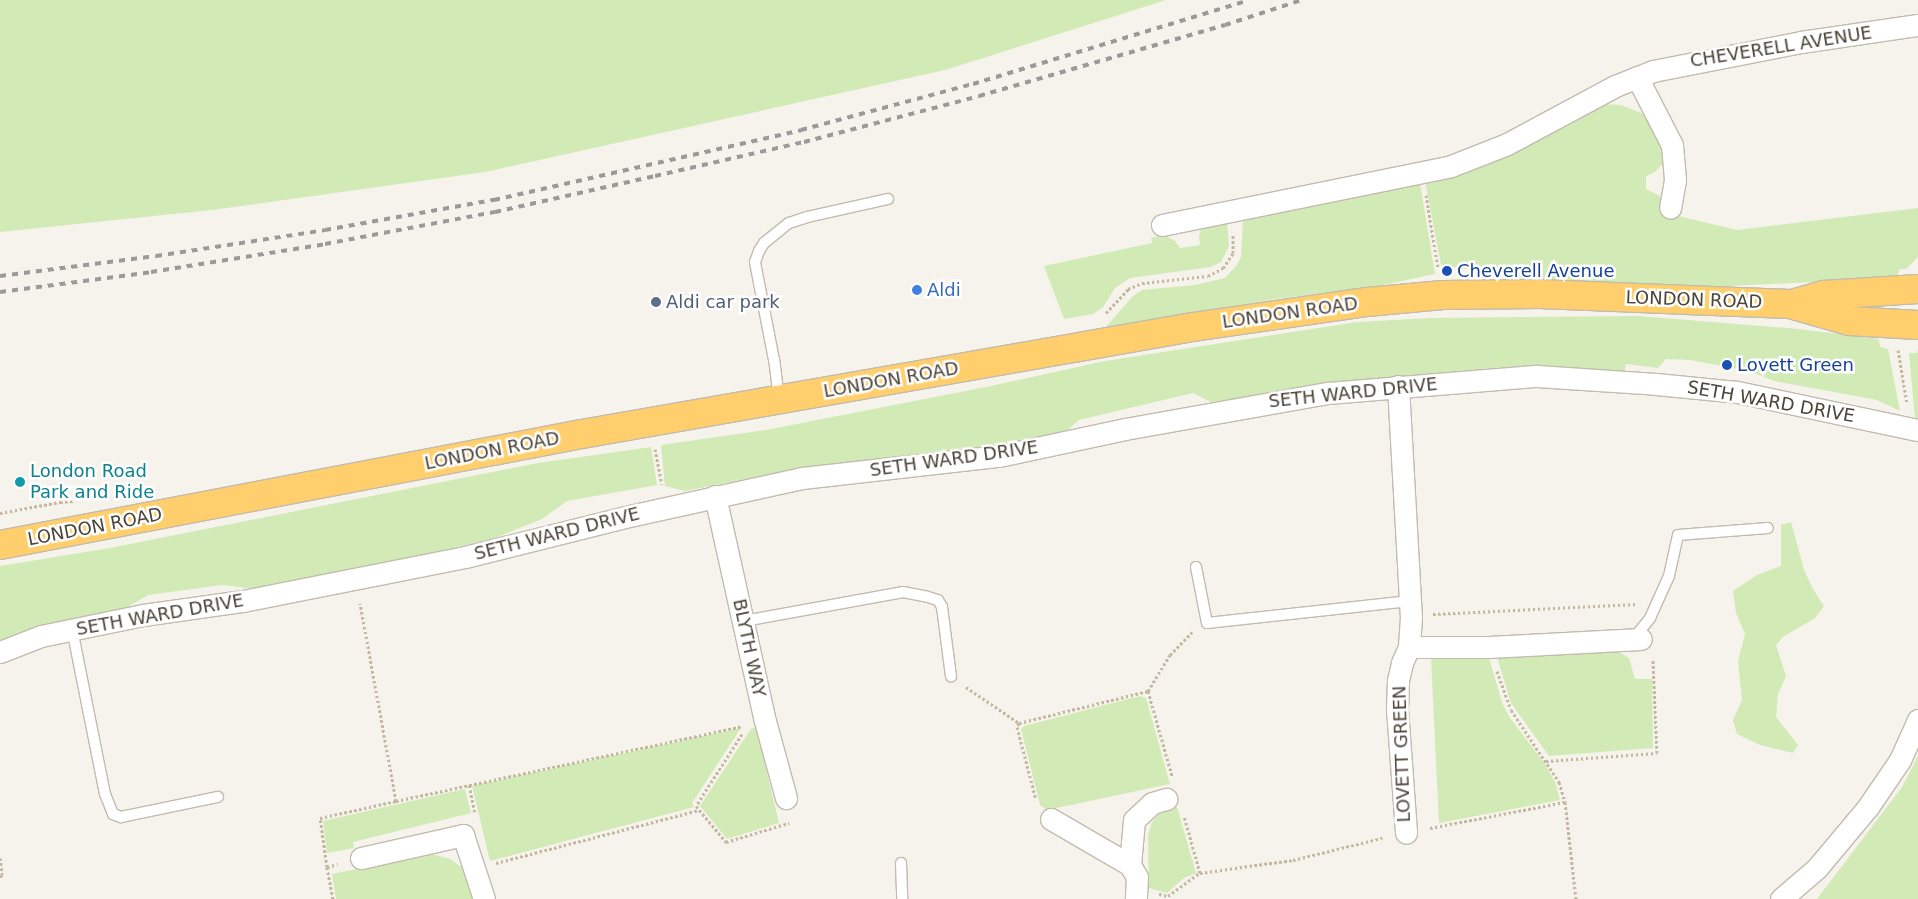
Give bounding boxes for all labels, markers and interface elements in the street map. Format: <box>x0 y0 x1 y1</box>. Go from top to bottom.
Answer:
street label: CHEVERELL AVENUE <box>1689 22 1873 72</box>
place label: Cheverell Avenue <box>1457 260 1614 282</box>
marker: Cheverell Avenue <box>1441 265 1453 277</box>
place label: Aldi <box>927 279 961 301</box>
marker: Aldi <box>911 284 923 296</box>
street label: LONDON ROAD <box>1625 287 1763 313</box>
place label: Aldi car park <box>666 291 780 313</box>
street label: LONDON ROAD <box>1221 293 1359 333</box>
marker: Aldi car park <box>650 296 662 308</box>
place label: Lovett Green <box>1737 354 1854 376</box>
street label: LONDON ROAD <box>822 357 960 403</box>
marker: Lovett Green <box>1721 359 1733 371</box>
street label: SETH WARD DRIVE <box>1268 373 1438 413</box>
street label: SETH WARD DRIVE <box>1686 377 1856 427</box>
street label: LONDON ROAD <box>423 427 561 475</box>
street label: SETH WARD DRIVE <box>869 437 1039 481</box>
place label: London Road Park and Ride <box>30 461 154 504</box>
marker: London Road Park and Ride <box>14 476 26 488</box>
street label: LONDON ROAD <box>26 503 164 551</box>
street label: SETH WARD DRIVE <box>472 503 642 565</box>
street label: SETH WARD DRIVE <box>75 590 245 640</box>
street label: BLYTH WAY <box>728 597 770 699</box>
street label: LOVETT GREEN <box>1389 685 1415 823</box>

